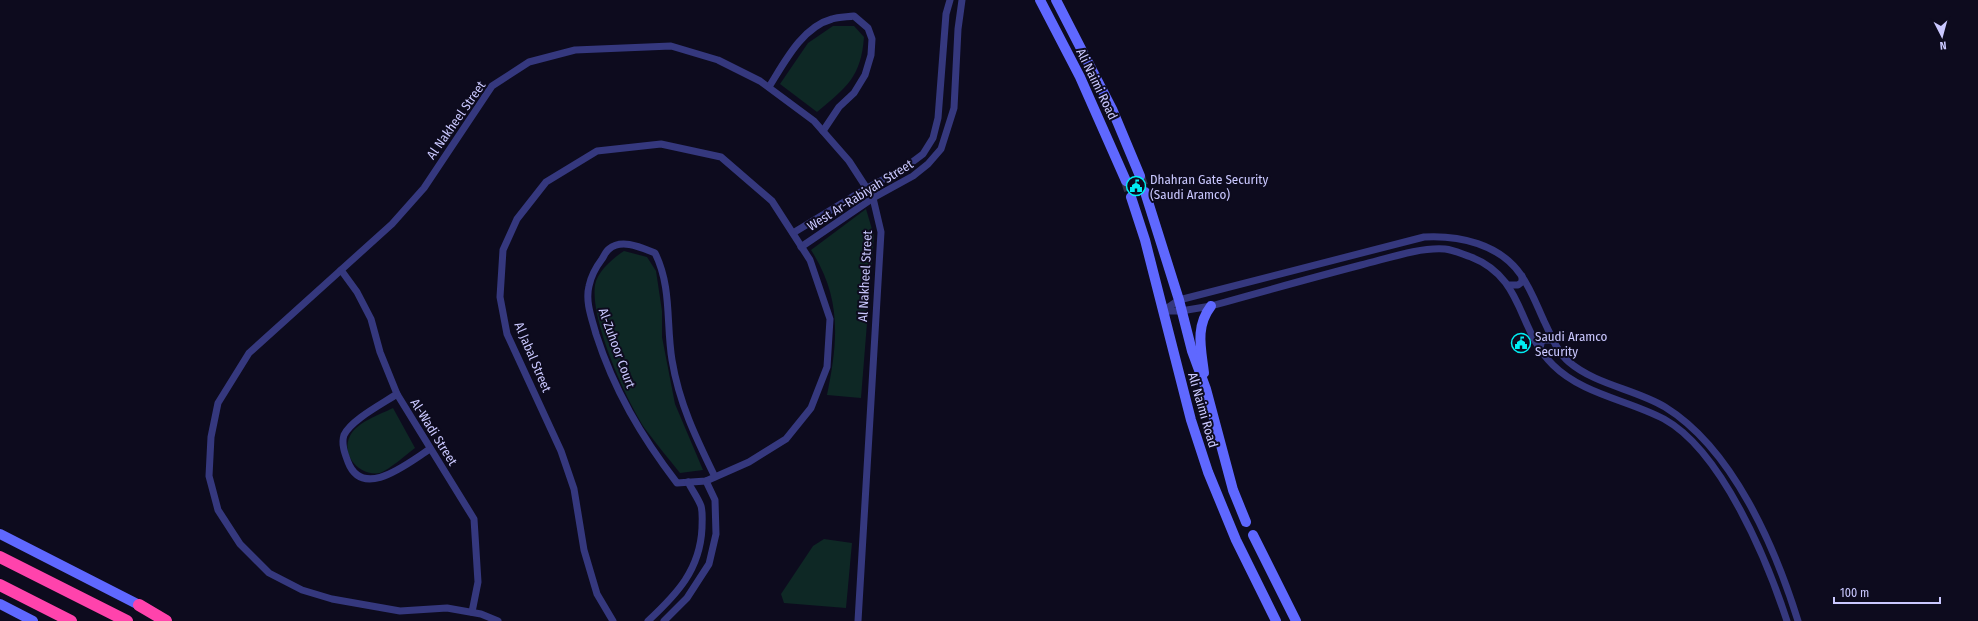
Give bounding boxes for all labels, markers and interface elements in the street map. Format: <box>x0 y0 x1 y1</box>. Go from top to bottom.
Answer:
north arrow <box>1922 16 1962 56</box>
text: N <box>1939 39 1947 52</box>
street label: Ali Naimi Road <box>1073 46 1121 122</box>
street label: Al Nakheel Street <box>424 77 489 162</box>
street label: West Ar-Rabiyah Street <box>804 156 916 234</box>
place label: Dhahran Gate Security (Saudi Aramco) <box>1150 172 1269 202</box>
public building icon: Dhahran Gate Security (Saudi Aramco) <box>1125 175 1147 197</box>
street label: Al Nakheel Street <box>855 229 875 322</box>
street label: Al-Zuhoor Court <box>596 306 639 391</box>
street label: Al Jabal Street <box>511 320 555 395</box>
place label: Saudi Aramco Security <box>1535 329 1608 359</box>
public building icon: Saudi Aramco Security <box>1510 332 1532 354</box>
street label: Ali Naimi Road <box>1185 371 1221 449</box>
street label: Al-Wadi Street <box>408 396 461 469</box>
scale bar <box>1834 579 1940 605</box>
text: 100 m <box>1840 586 1869 600</box>

